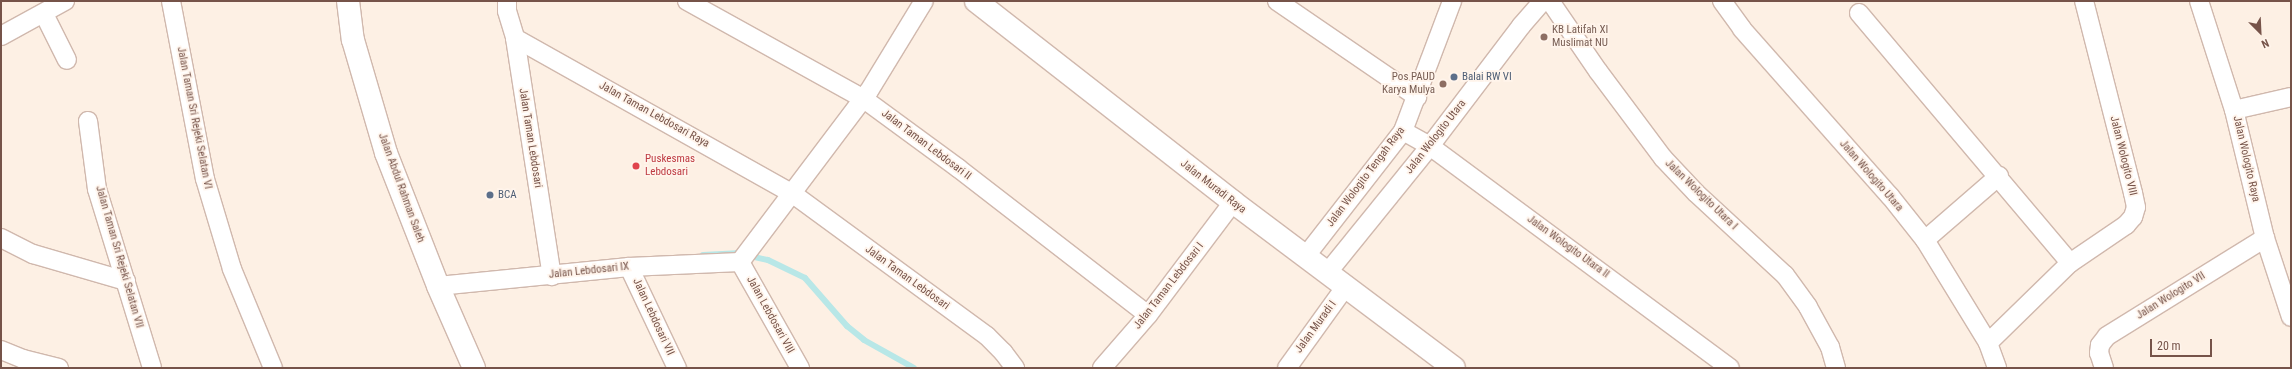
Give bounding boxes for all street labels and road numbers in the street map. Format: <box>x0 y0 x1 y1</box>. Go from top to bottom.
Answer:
street label: Jalan Taman Sri Rejeki Selatan VI <box>174 46 214 190</box>
street label: Jalan Taman Lebdosari Raya <box>596 79 712 151</box>
street label: Jalan Taman Lebdosari <box>516 87 544 189</box>
street label: Jalan Wologito Utara <box>1403 97 1469 177</box>
street label: Jalan Taman Lebdosari II <box>879 107 973 183</box>
street label: Jalan Wologito VIII <box>2107 115 2139 197</box>
street label: Jalan Wologito Raya <box>2230 115 2262 203</box>
street label: Jalan Wologito Tengah Raya <box>1324 124 1408 230</box>
street label: Jalan Abdul Rahman Saleh <box>375 131 427 245</box>
street label: Jalan Wologito Utara <box>1836 138 1906 214</box>
street label: Jalan Muradi Raya <box>1178 157 1248 217</box>
street label: Jalan Wologito Utara I <box>1662 157 1740 233</box>
street label: Jalan Taman Sri Rejeki Selatan VII <box>92 184 146 330</box>
street label: Jalan Wologito Utara II <box>1524 213 1612 281</box>
street label: Jalan Taman Lebdosari I <box>1131 240 1207 332</box>
street label: Jalan Taman Lebdosari <box>862 243 952 313</box>
street label: Jalan Lebdosari IX <box>548 260 630 282</box>
street label: Jalan Wologito VII <box>2134 270 2208 322</box>
street label: Jalan Lebdosari VIII <box>743 274 797 356</box>
street label: Jalan Lebdosari VII <box>629 276 677 358</box>
street label: Jalan Muradi I <box>1293 298 1339 356</box>

